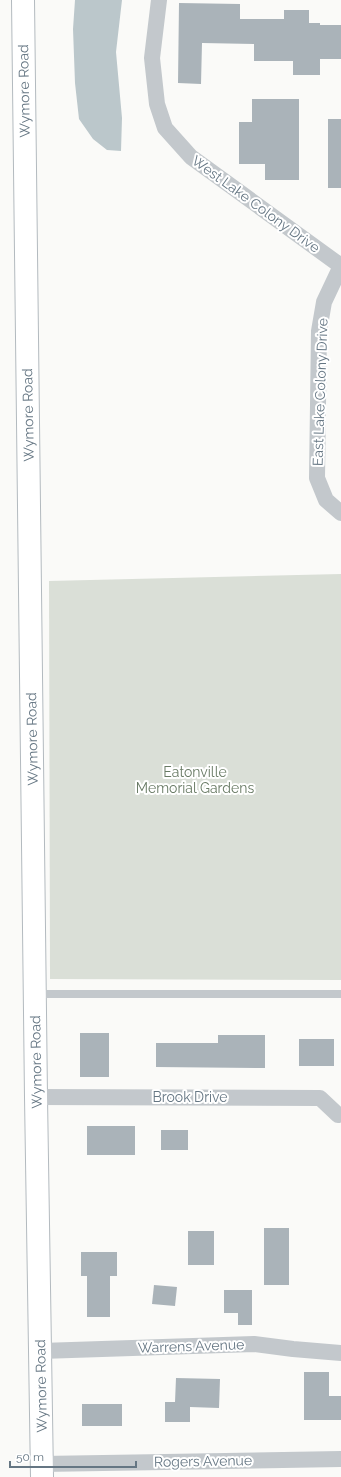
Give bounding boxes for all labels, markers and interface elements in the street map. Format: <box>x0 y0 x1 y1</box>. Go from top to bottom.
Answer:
street label: Wymore Road <box>15 44 33 138</box>
street label: West Lake Colony Drive <box>189 152 323 256</box>
street label: East Lake Colony Drive <box>309 318 331 466</box>
street label: Wymore Road <box>19 368 37 462</box>
street label: Wymore Road <box>23 692 41 786</box>
park label: Eatonville Memorial Gardens <box>136 764 254 796</box>
street label: Wymore Road <box>27 1015 45 1109</box>
street label: Brook Drive <box>152 1089 228 1105</box>
street label: Warrens Avenue <box>137 1336 245 1356</box>
street label: Wymore Road <box>32 1339 50 1433</box>
scale bar <box>10 1443 136 1469</box>
text: 50 m <box>16 1450 44 1464</box>
street label: Rogers Avenue <box>154 1452 252 1470</box>

